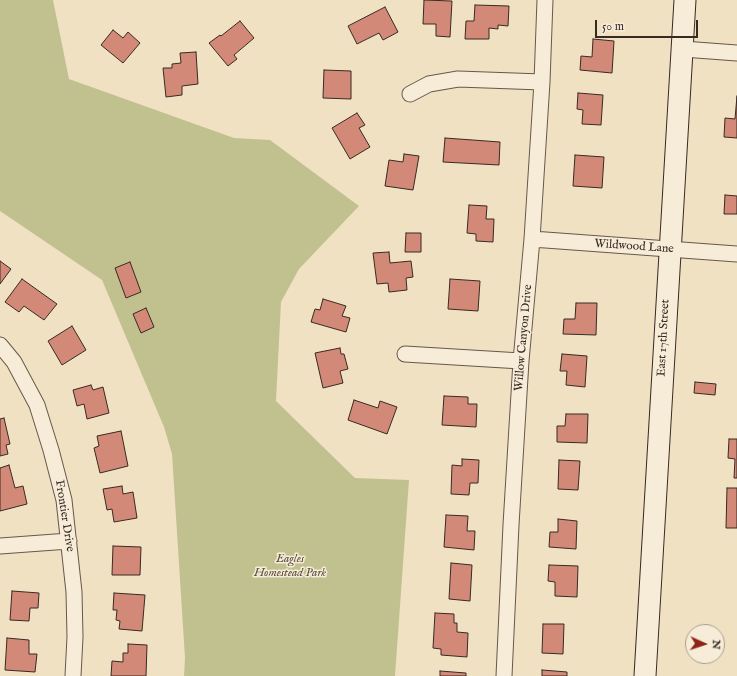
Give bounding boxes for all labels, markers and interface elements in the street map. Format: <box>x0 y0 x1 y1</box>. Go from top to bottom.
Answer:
scale bar <box>597 12 700 38</box>
text: 50 m <box>602 19 624 34</box>
street label: Wildwood Lane <box>594 237 674 257</box>
street label: Willow Canyon Drive <box>512 284 536 392</box>
street label: East 17th Street <box>655 299 673 377</box>
street label: Frontier Drive <box>51 479 77 553</box>
park label: Eagles Homestead Park <box>254 553 326 581</box>
north arrow <box>685 624 725 664</box>
text: N <box>709 639 723 650</box>

